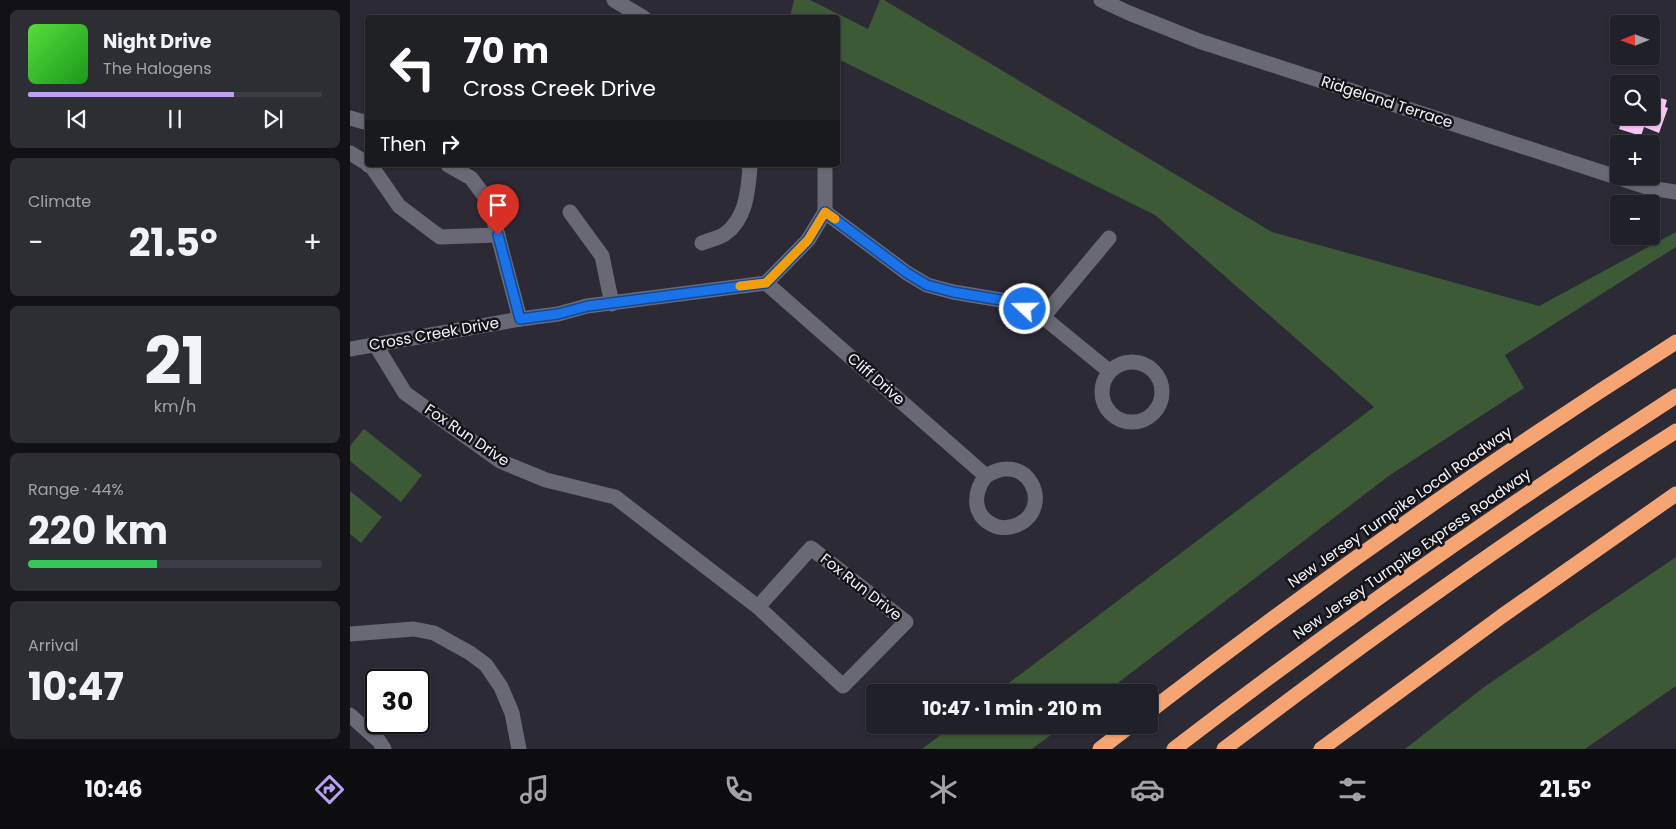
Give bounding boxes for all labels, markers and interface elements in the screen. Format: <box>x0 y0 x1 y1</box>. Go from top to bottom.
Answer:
north arrow <box>1610 15 1660 65</box>
map controls <box>1610 15 1660 245</box>
text: 70 m <box>463 26 549 75</box>
text: Night Drive <box>103 28 212 55</box>
icon: left <box>380 35 445 100</box>
text: The Halogens <box>103 57 211 80</box>
street label: Ridgeland Terrace <box>1319 70 1456 133</box>
text: Cross Creek Drive <box>463 73 656 104</box>
button: search <box>1610 75 1660 125</box>
icon: previous <box>63 105 91 133</box>
icon: pause <box>161 105 189 133</box>
icon: next <box>259 105 287 133</box>
icon: right <box>436 130 464 158</box>
text: Then <box>380 131 426 158</box>
button: + <box>1610 135 1660 185</box>
pin <box>477 184 519 235</box>
text: Climate <box>28 190 91 213</box>
icon: arrive <box>484 191 512 219</box>
button: − <box>1610 195 1660 245</box>
text: 21.5° <box>129 216 218 269</box>
text: − <box>28 223 43 262</box>
text: + <box>303 223 322 262</box>
position arrow <box>998 282 1050 334</box>
street label: Cross Creek Drive <box>367 312 501 355</box>
text: 21 <box>144 316 206 407</box>
street label: Cliff Drive <box>843 348 910 410</box>
text: km/h <box>154 395 196 418</box>
street label: Fox Run Drive <box>421 398 514 471</box>
street label: New Jersey Turnpike Local Roadway <box>1283 420 1516 592</box>
street label: New Jersey Turnpike Express Roadway <box>1289 463 1535 644</box>
text: Range · 44% <box>28 478 124 501</box>
text: 220 km <box>28 504 168 557</box>
street label: Fox Run Drive <box>816 548 906 625</box>
text: Arrival <box>28 634 78 657</box>
text: 10:47 <box>28 660 124 713</box>
speed limit sign: 30 <box>365 669 430 734</box>
text: 10:47 · 1 min · 210 m <box>922 695 1102 722</box>
icon: directions <box>312 772 347 807</box>
icon: music <box>517 772 552 807</box>
icon: phone <box>721 772 756 807</box>
icon: climate <box>926 772 961 807</box>
icon: car <box>1130 772 1165 807</box>
icon: filters <box>1335 772 1370 807</box>
text: 10:46 <box>85 774 143 805</box>
text: 21.5° <box>1540 774 1591 805</box>

